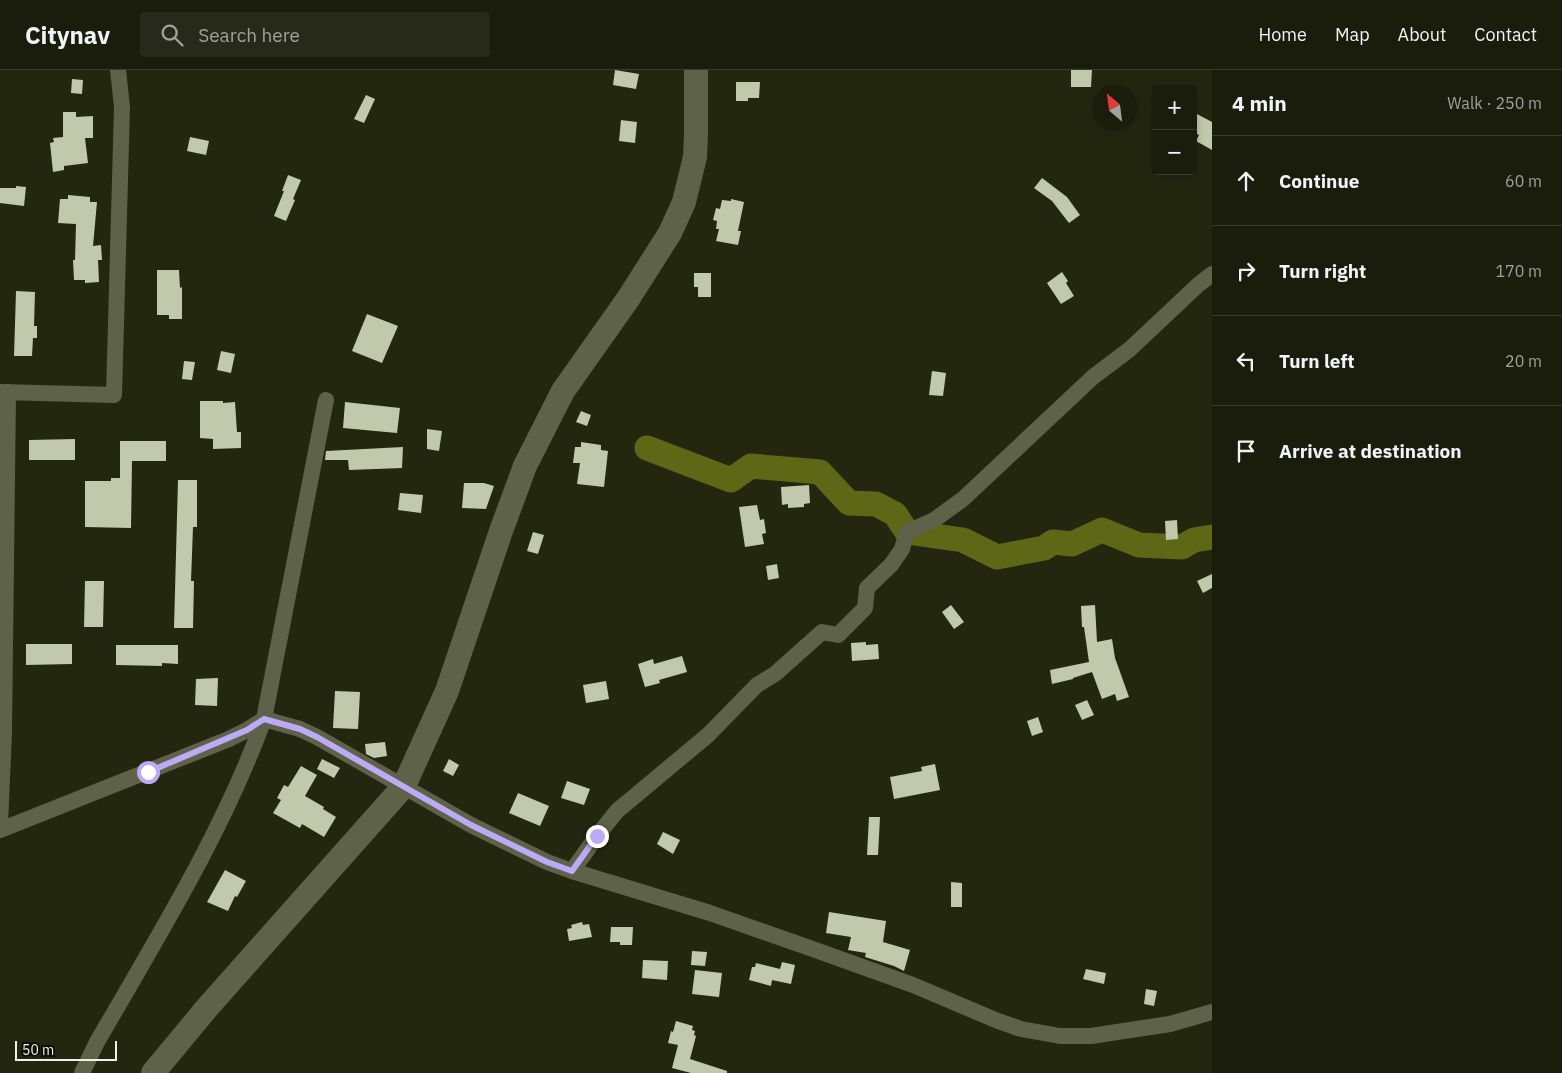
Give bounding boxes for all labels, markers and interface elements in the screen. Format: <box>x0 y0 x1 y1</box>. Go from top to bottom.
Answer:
search box <box>140 12 490 57</box>
text: Citynav <box>25 19 110 51</box>
icon: search <box>158 21 186 49</box>
text: Search here <box>198 23 300 47</box>
text: Home <box>1259 23 1307 46</box>
text: Map <box>1335 23 1370 46</box>
text: About <box>1398 23 1446 46</box>
text: Contact <box>1474 23 1537 46</box>
north arrow <box>1092 85 1137 130</box>
map controls <box>1152 85 1197 175</box>
button: + <box>1152 85 1197 130</box>
text: 4 min <box>1232 89 1287 117</box>
text: Walk · 250 m <box>1447 93 1542 113</box>
button: − <box>1152 130 1197 175</box>
icon: ahead <box>1232 167 1260 195</box>
text: Continue <box>1279 169 1359 193</box>
text: 60 m <box>1505 171 1542 191</box>
icon: right <box>1232 257 1260 285</box>
text: Turn right <box>1279 259 1366 283</box>
text: 170 m <box>1495 261 1542 281</box>
icon: left <box>1232 347 1260 375</box>
text: Turn left <box>1279 349 1355 373</box>
text: 20 m <box>1505 351 1542 371</box>
icon: arrive <box>1232 437 1260 465</box>
text: Arrive at destination <box>1279 439 1462 463</box>
route start <box>137 761 160 784</box>
route end <box>586 825 609 848</box>
scale bar <box>15 1038 118 1061</box>
text: 50 m <box>22 1041 54 1059</box>

